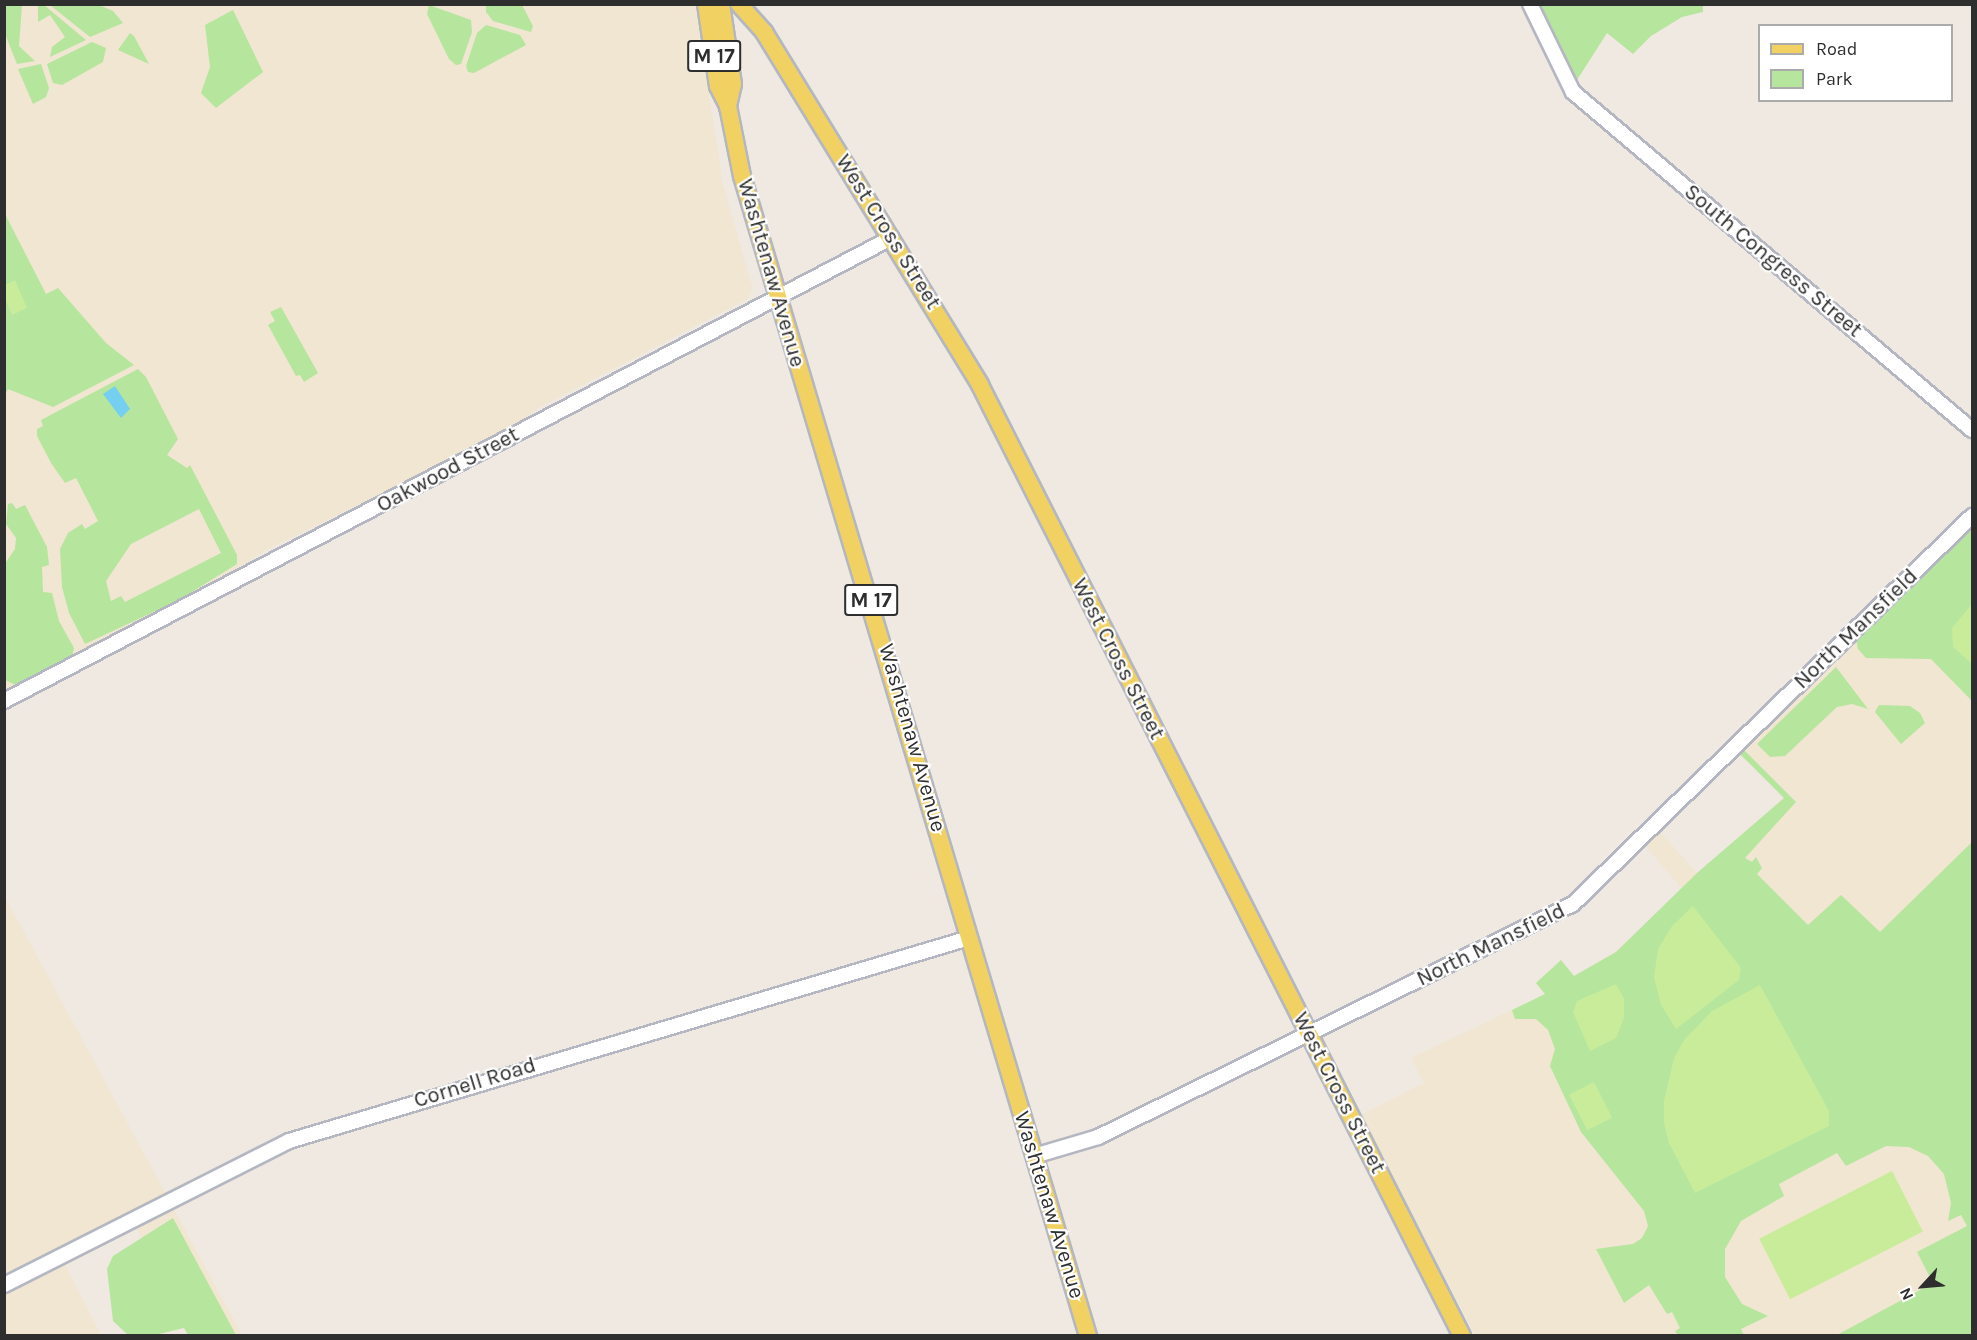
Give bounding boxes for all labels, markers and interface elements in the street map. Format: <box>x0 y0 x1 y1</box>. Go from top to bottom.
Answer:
legend <box>1758 24 1953 102</box>
road number: M 17 <box>687 38 741 74</box>
text: Road <box>1816 38 1857 60</box>
text: Park <box>1816 68 1853 90</box>
street label: West Cross Street <box>830 150 946 314</box>
street label: Washtenaw Avenue <box>732 176 810 370</box>
street label: South Congress Street <box>1678 179 1868 343</box>
street label: Oakwood Street <box>372 421 524 519</box>
street label: North Mansfield <box>1789 563 1923 695</box>
street label: West Cross Street <box>1066 574 1170 744</box>
road number: M 17 <box>844 582 898 618</box>
street label: Washtenaw Avenue <box>873 641 951 835</box>
street label: North Mansfield <box>1412 898 1570 992</box>
street label: West Cross Street <box>1287 1008 1391 1178</box>
street label: Cornell Road <box>411 1052 539 1114</box>
street label: Washtenaw Avenue <box>1008 1108 1090 1302</box>
north arrow <box>1893 1256 1953 1316</box>
text: N <box>1895 1285 1917 1303</box>

